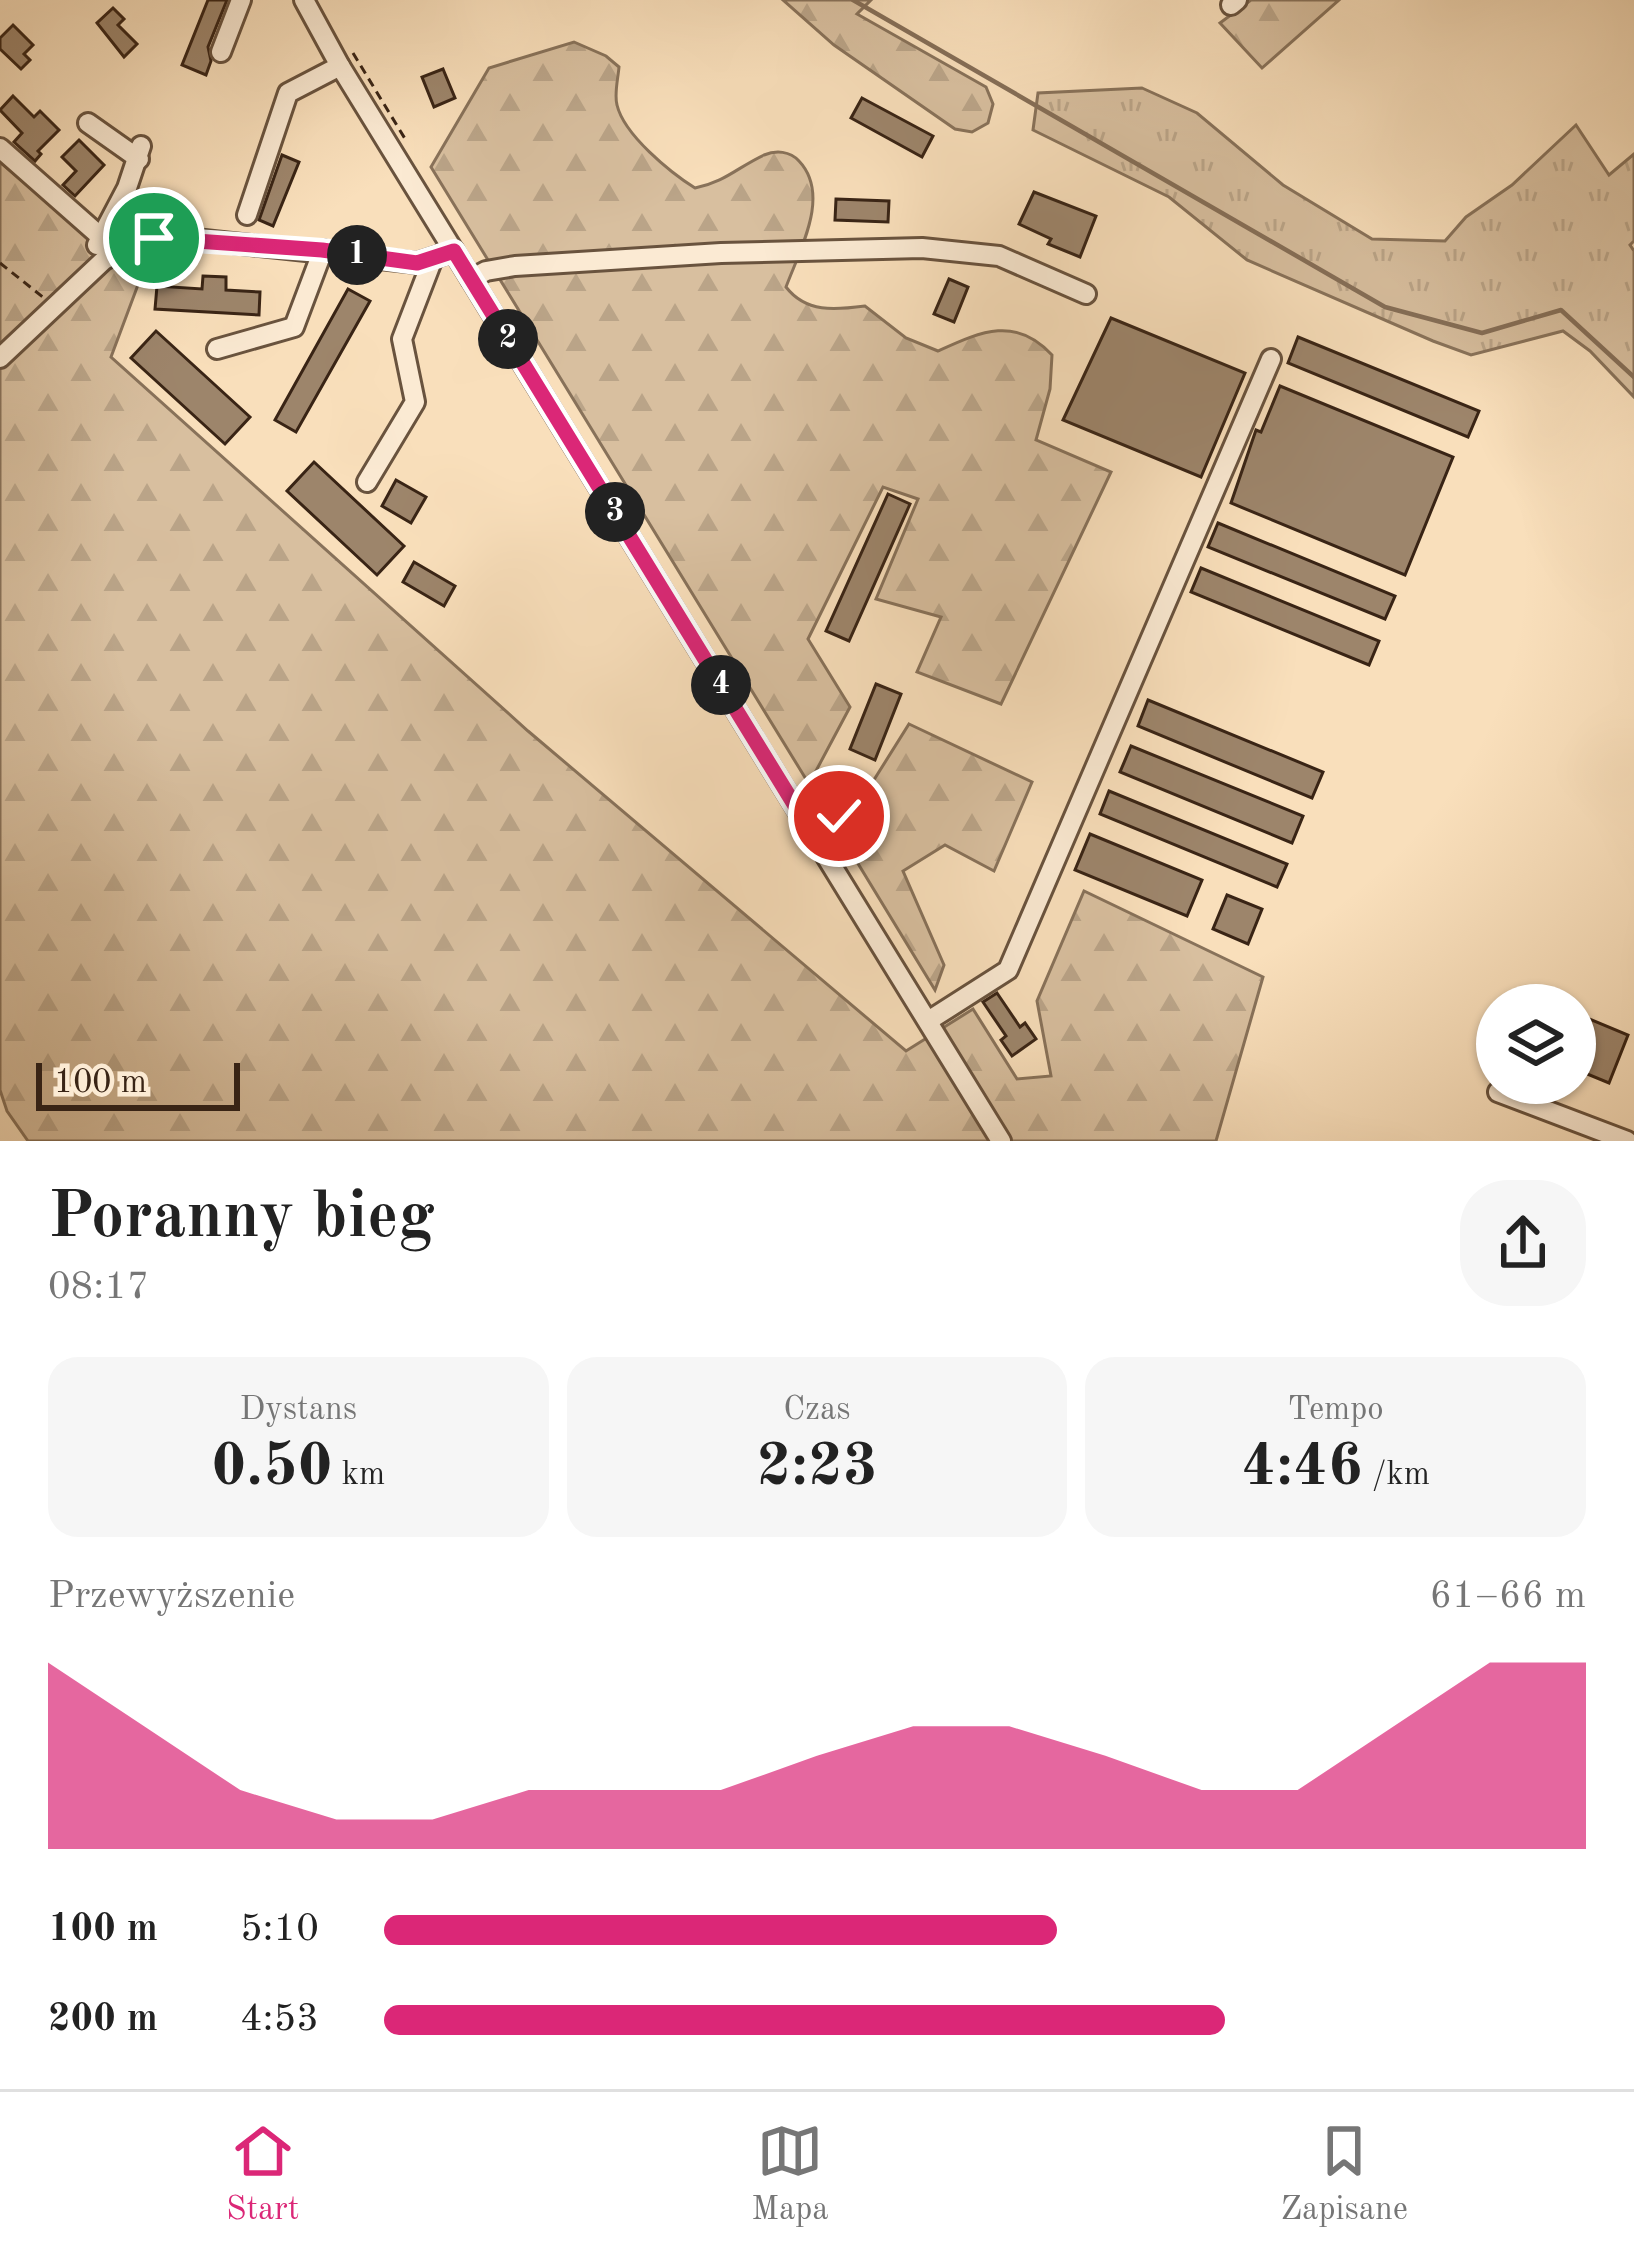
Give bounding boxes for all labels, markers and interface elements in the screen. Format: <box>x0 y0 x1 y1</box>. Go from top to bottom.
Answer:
pin <box>103 187 205 289</box>
icon: arrive <box>121 205 187 271</box>
pin: 1 <box>327 225 387 285</box>
text: 1 <box>347 238 367 271</box>
pin: 2 <box>478 309 538 369</box>
text: 2 <box>498 322 518 355</box>
pin: 3 <box>585 482 645 542</box>
text: 3 <box>605 495 625 528</box>
pin: 4 <box>691 655 751 715</box>
text: 4 <box>711 668 731 701</box>
pin <box>788 765 890 867</box>
icon: check <box>806 783 872 849</box>
map controls <box>1476 984 1596 1104</box>
button: layers <box>1476 984 1596 1104</box>
scale bar <box>36 1057 240 1110</box>
text: 100 m <box>54 1067 147 1100</box>
button: share <box>1460 1180 1586 1306</box>
text: Poranny bieg <box>48 1186 435 1252</box>
text: 08:17 <box>48 1268 149 1307</box>
text: Dystans <box>240 1394 357 1427</box>
text: Czas <box>783 1394 851 1427</box>
text: Tempo <box>1288 1394 1384 1427</box>
text: 0.50 <box>211 1438 333 1498</box>
text: 2:23 <box>756 1438 878 1498</box>
text: 4:46 <box>1241 1438 1363 1498</box>
text: km <box>333 1459 385 1492</box>
text: /km <box>1363 1459 1430 1492</box>
text: Przewyższenie <box>48 1577 295 1616</box>
text: 61–66 m <box>1429 1577 1586 1616</box>
text: 100 m <box>48 1910 158 1949</box>
text: 5:10 <box>240 1910 319 1949</box>
text: 200 m <box>48 2000 158 2039</box>
text: 4:53 <box>240 2000 319 2039</box>
tab: Start <box>226 2118 299 2231</box>
tab: Mapa <box>751 2118 829 2231</box>
tab: Zapisane <box>1281 2118 1408 2231</box>

